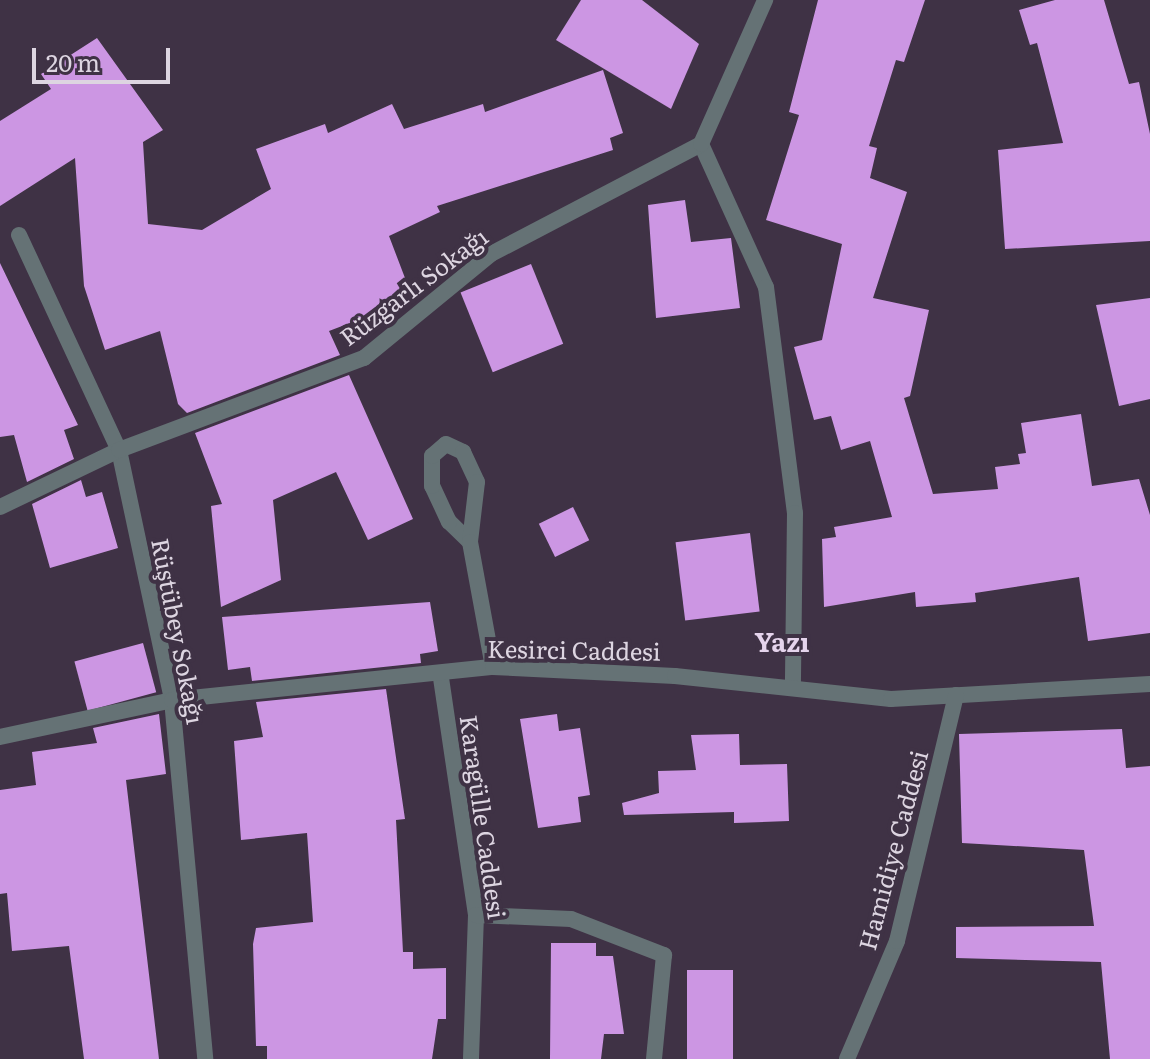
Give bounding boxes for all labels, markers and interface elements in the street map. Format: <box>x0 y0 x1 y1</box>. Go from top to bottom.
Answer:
scale bar <box>36 32 174 82</box>
text: 20 m <box>46 44 100 79</box>
street label: Rüzgarlı Sokağı <box>333 221 493 351</box>
street label: Rüştübey Sokağı <box>147 536 211 726</box>
district label: Yazı <box>754 625 810 657</box>
street label: Kesirci Caddesi <box>487 633 661 665</box>
street label: Karagülle Caddesi <box>455 713 513 921</box>
street label: Hamidiye Caddesi <box>851 747 933 953</box>

